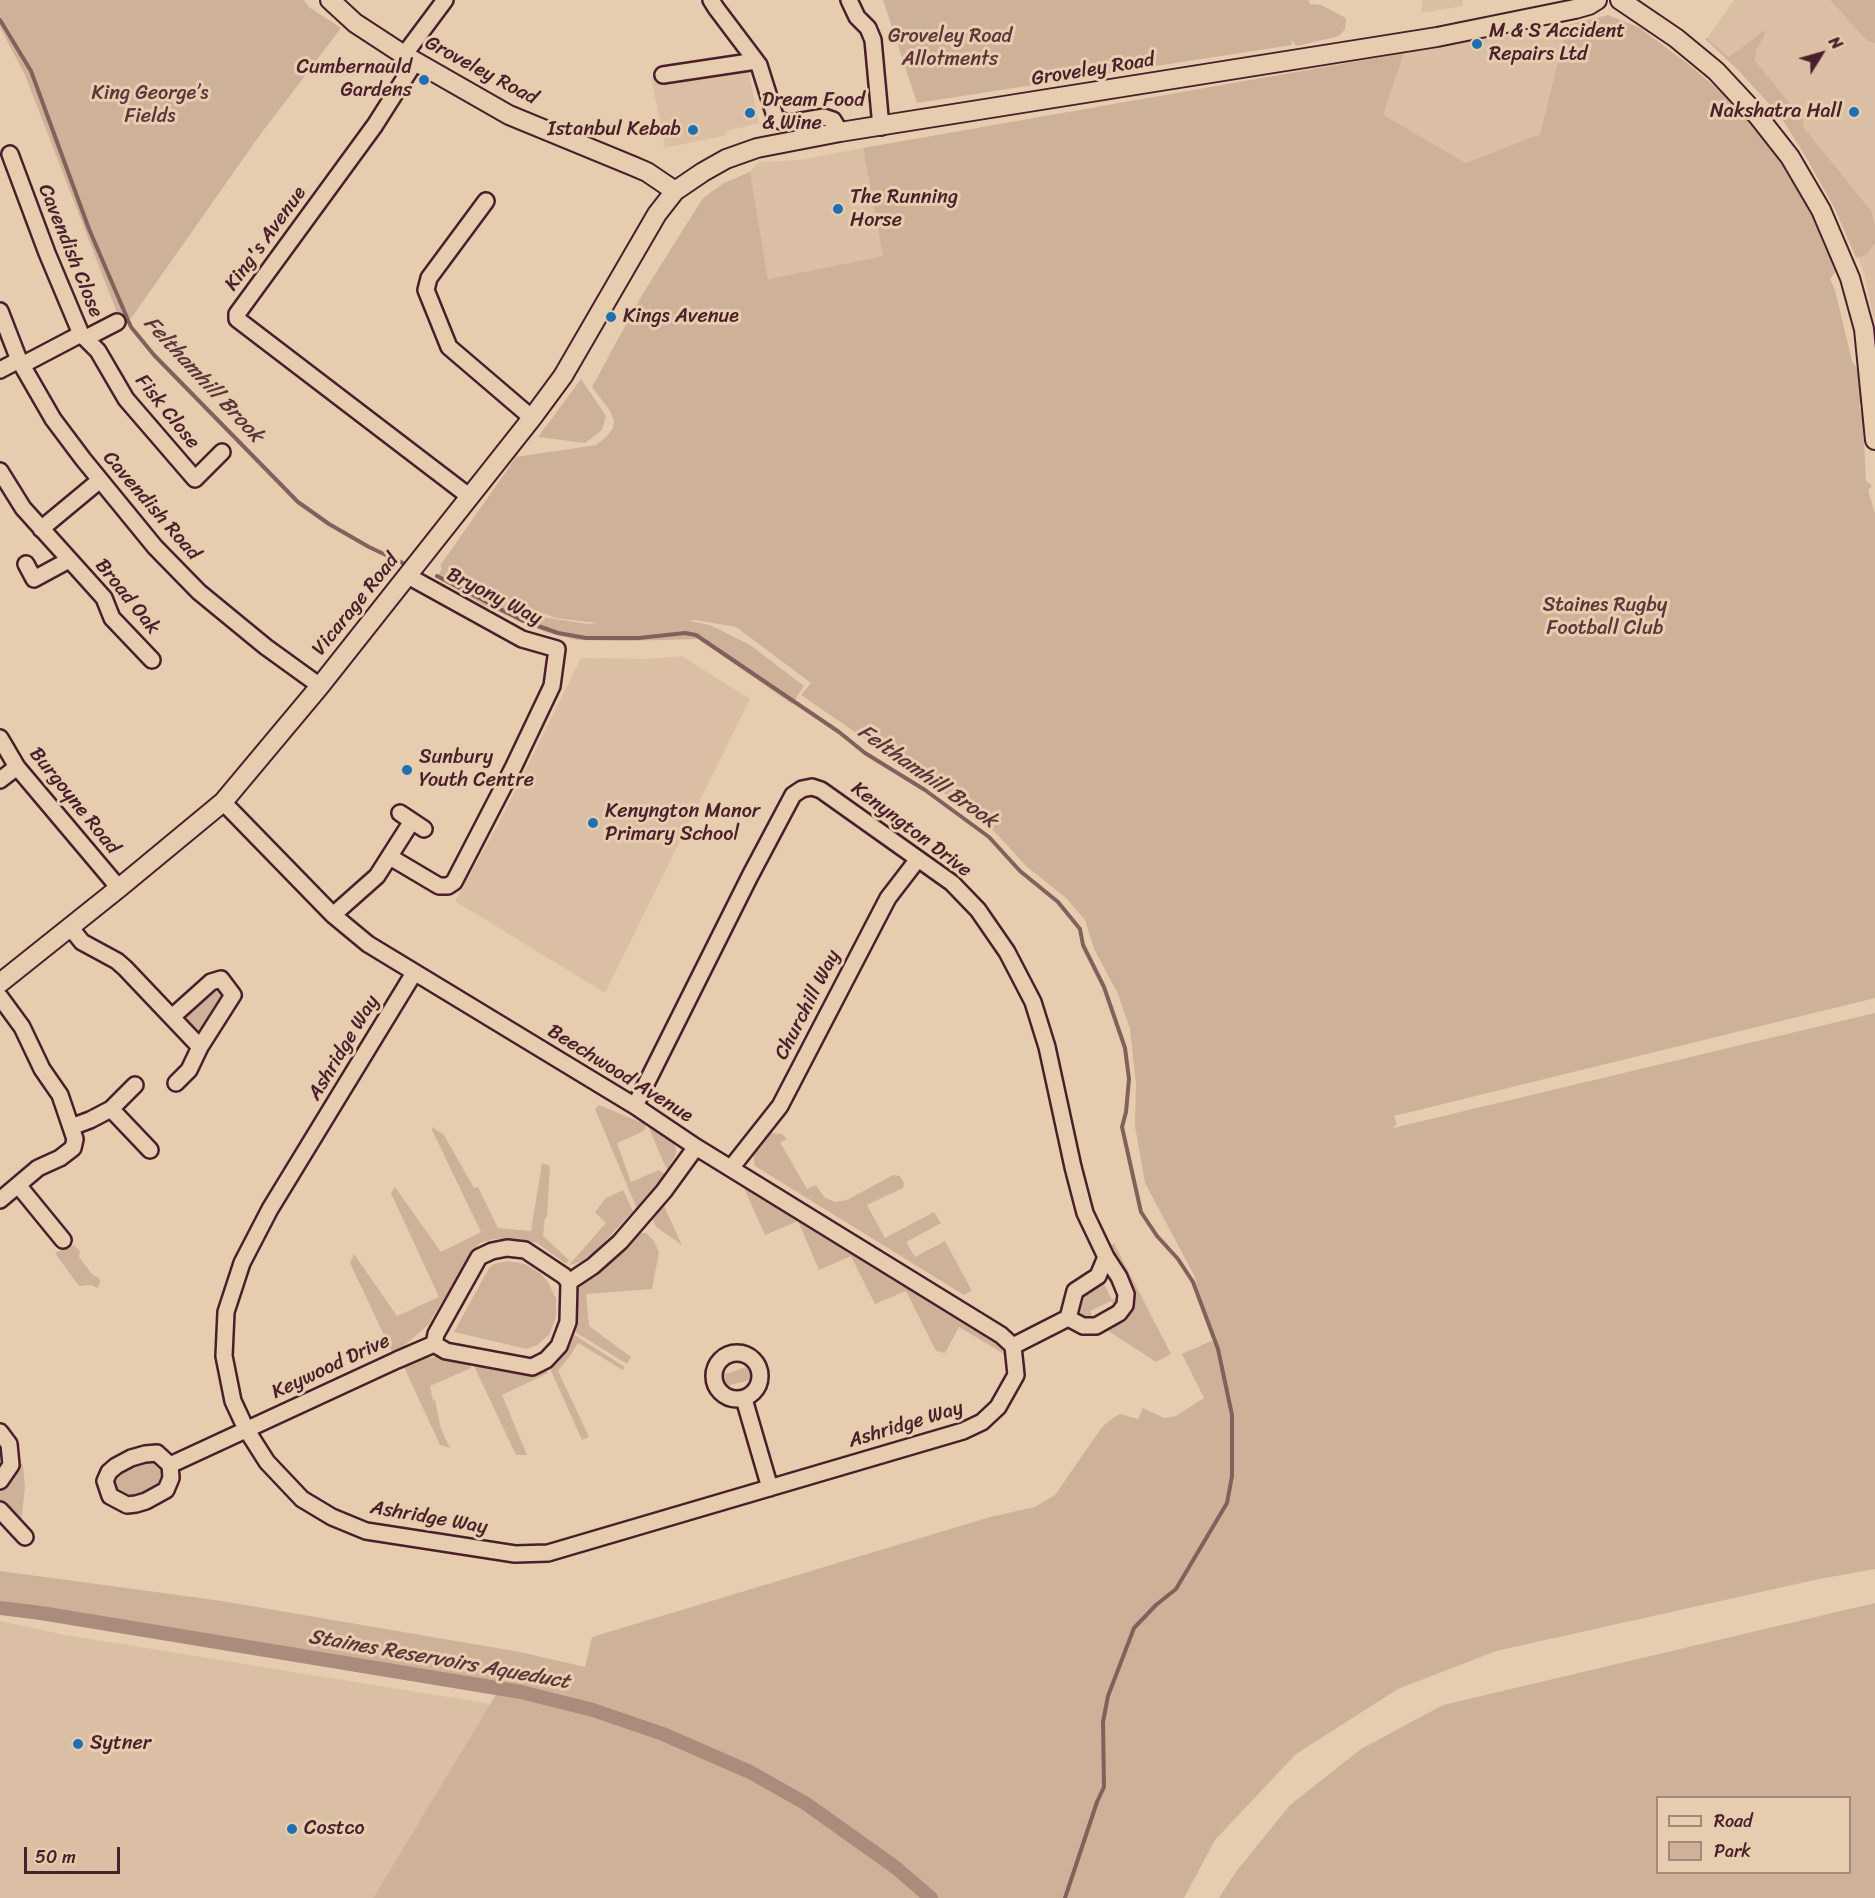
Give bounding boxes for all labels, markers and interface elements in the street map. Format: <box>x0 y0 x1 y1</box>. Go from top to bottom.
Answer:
place label: M & S Accident Repairs Ltd <box>1489 20 1625 67</box>
north arrow <box>1791 24 1851 84</box>
park label: Groveley Road Allotments <box>888 25 1012 72</box>
text: N <box>1821 30 1851 56</box>
street label: Groveley Road <box>421 31 541 111</box>
marker: M & S Accident Repairs Ltd <box>1470 37 1484 51</box>
street label: Groveley Road <box>1030 48 1156 92</box>
place label: Cumbernauld Gardens <box>297 56 412 103</box>
marker: Cumbernauld Gardens <box>417 73 431 87</box>
park label: King George’s Fields <box>92 82 208 129</box>
place label: Dream Food & Wine <box>762 89 865 136</box>
place label: Nakshatra Hall <box>1710 100 1842 124</box>
marker: Nakshatra Hall <box>1847 105 1861 119</box>
marker: Dream Food & Wine <box>743 106 757 120</box>
place label: Istanbul Kebab <box>548 118 681 142</box>
marker: Istanbul Kebab <box>686 123 700 137</box>
street label: Cavendish Close <box>32 181 108 321</box>
street label: King's Avenue <box>220 182 312 296</box>
place label: The Running Horse <box>850 186 958 233</box>
marker: The Running Horse <box>831 202 845 216</box>
place label: Kings Avenue <box>623 305 739 329</box>
marker: Kings Avenue <box>604 310 618 324</box>
water label: Felthamhill Brook <box>138 312 268 448</box>
street label: Fisk Close <box>130 370 204 454</box>
street label: Cavendish Road <box>97 447 205 565</box>
street label: Vicarage Road <box>308 549 404 661</box>
street label: Broad Oak <box>89 554 165 640</box>
street label: Bryony Way <box>442 563 546 631</box>
park label: Staines Rugby Football Club <box>1543 594 1667 641</box>
water label: Felthamhill Brook <box>853 720 1001 834</box>
street label: Burgoyne Road <box>24 743 124 859</box>
place label: Sunbury Youth Centre <box>419 746 534 793</box>
marker: Sunbury Youth Centre <box>400 763 414 777</box>
street label: Kenyngton Drive <box>846 777 976 883</box>
place label: Kenyngton Manor Primary School <box>605 800 760 847</box>
marker: Kenyngton Manor Primary School <box>586 816 600 830</box>
street label: Churchill Way <box>770 946 846 1064</box>
street label: Ashridge Way <box>303 991 385 1105</box>
street label: Beechwood Avenue <box>543 1020 697 1128</box>
street label: Keywood Drive <box>268 1329 394 1405</box>
street label: Ashridge Way <box>846 1396 966 1454</box>
street label: Ashridge Way <box>369 1496 489 1540</box>
water label: Staines Reservoirs Aqueduct <box>307 1625 571 1695</box>
place label: Sytner <box>90 1732 151 1756</box>
marker: Sytner <box>71 1737 85 1751</box>
legend <box>1656 1796 1851 1874</box>
text: Road <box>1714 1805 1753 1837</box>
place label: Costco <box>304 1817 365 1841</box>
marker: Costco <box>285 1822 299 1836</box>
scale bar <box>27 1835 123 1873</box>
text: Park <box>1714 1835 1751 1867</box>
text: 50 m <box>35 1841 76 1873</box>

